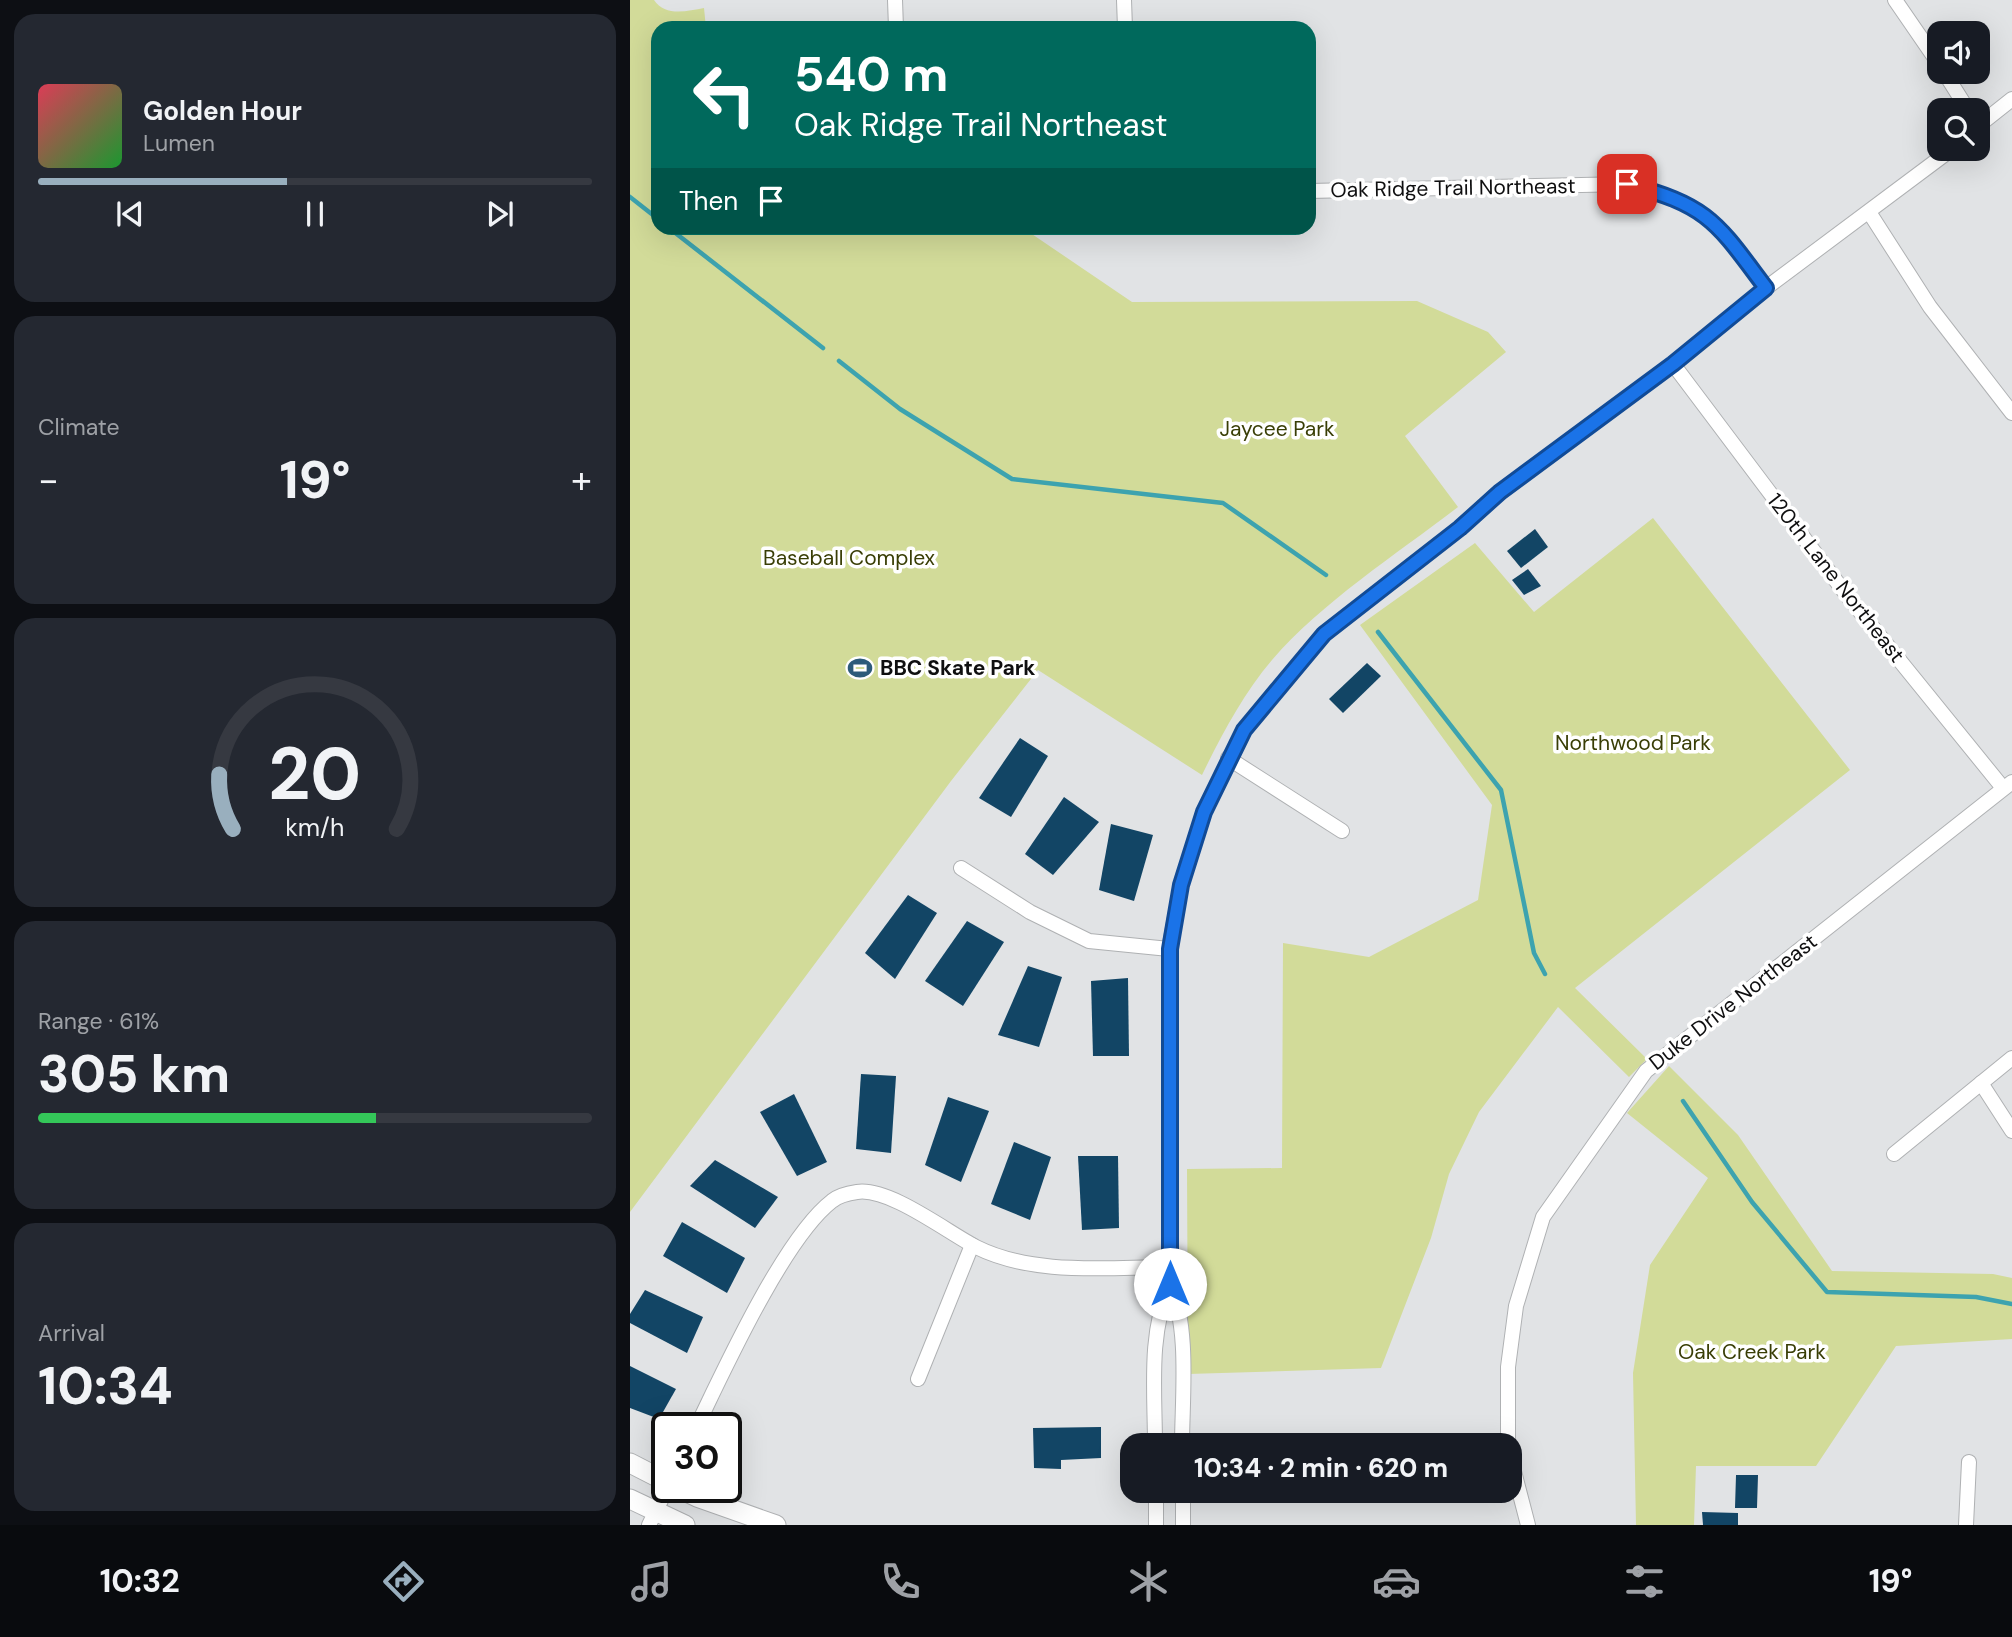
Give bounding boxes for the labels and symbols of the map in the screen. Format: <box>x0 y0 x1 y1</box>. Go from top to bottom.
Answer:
pin <box>1597 154 1657 214</box>
street label: Oak Ridge Trail Northeast <box>1330 172 1576 204</box>
park label: Jaycee Park <box>1219 415 1335 443</box>
street label: 120th Lane Northeast <box>1761 488 1911 668</box>
park label: Baseball Complex <box>763 544 935 572</box>
sports icon: BBC Skate Park <box>846 654 874 682</box>
place label: BBC Skate Park <box>880 654 1035 682</box>
park label: Northwood Park <box>1555 729 1711 757</box>
street label: Duke Drive Northeast <box>1643 928 1823 1076</box>
position arrow <box>1133 1247 1207 1321</box>
park label: Oak Creek Park <box>1678 1338 1826 1366</box>
speed limit sign: 30 <box>651 1412 742 1503</box>

